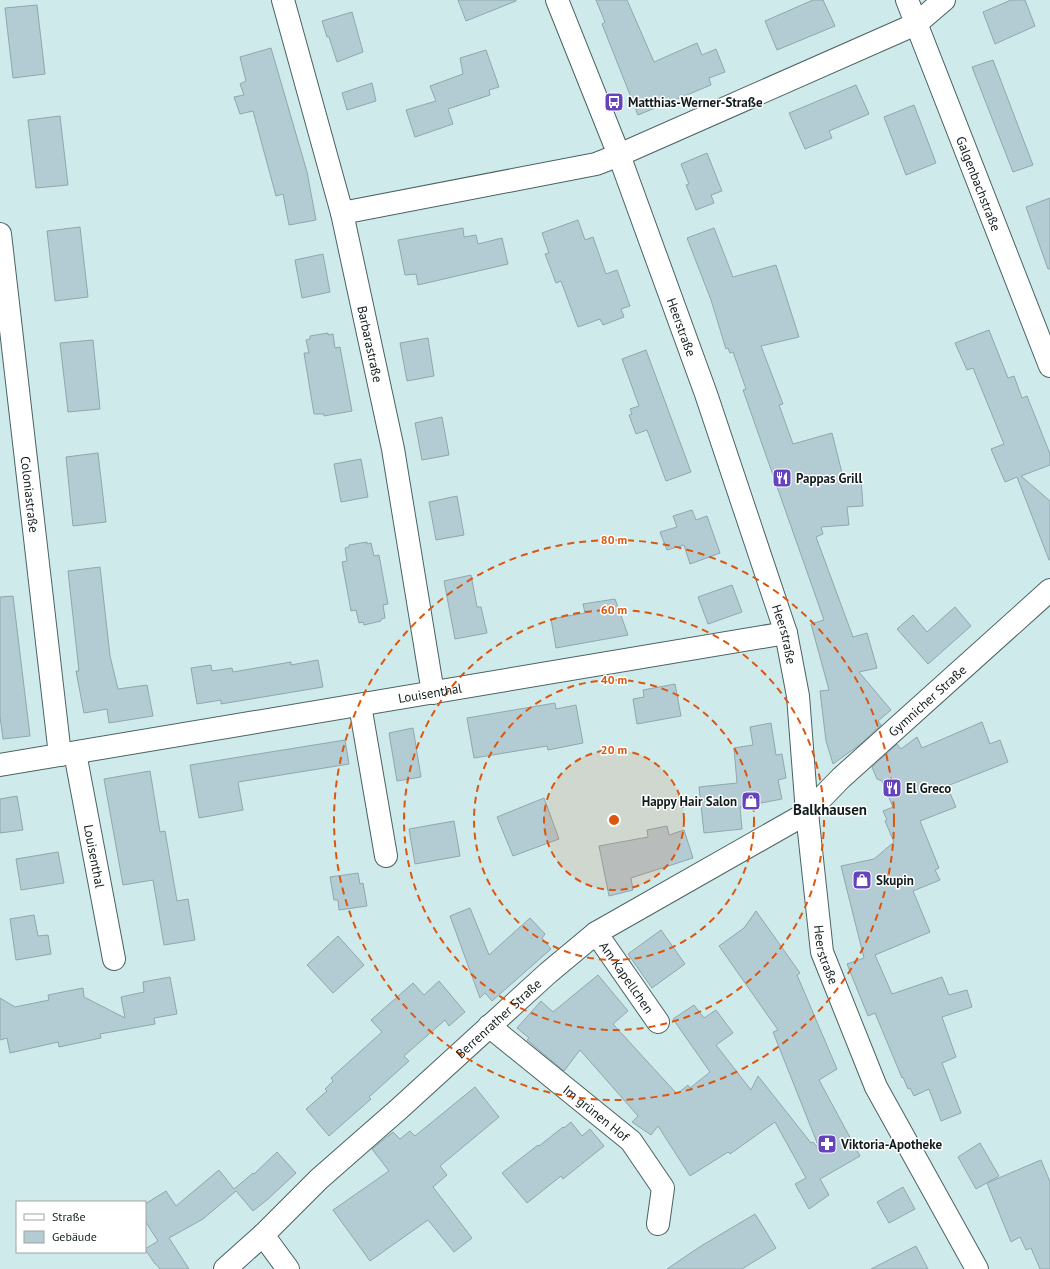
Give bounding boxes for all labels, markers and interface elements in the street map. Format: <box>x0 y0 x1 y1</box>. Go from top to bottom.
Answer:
bus stop icon: Matthias-Werner-Straße <box>603 91 625 113</box>
place label: Matthias-Werner-Straße <box>628 94 763 111</box>
street label: Galgenbachstraße <box>952 134 1004 234</box>
street label: Heerstraße <box>663 295 700 359</box>
street label: Barbarastraße <box>353 304 386 384</box>
street label: Coloniastraße <box>17 455 42 533</box>
restaurant icon: Pappas Grill <box>771 467 793 489</box>
place label: Pappas Grill <box>796 470 862 487</box>
text: 80 m <box>601 532 627 547</box>
text: 60 m <box>601 602 627 617</box>
street label: Heerstraße <box>768 602 800 665</box>
street label: Gymnicher Straße <box>885 661 970 740</box>
text: 40 m <box>601 672 627 687</box>
street label: Louisenthal <box>397 680 463 707</box>
text: 20 m <box>601 742 627 757</box>
restaurant icon: El Greco <box>881 777 903 799</box>
place label: El Greco <box>906 780 951 797</box>
shop icon: Happy Hair Salon <box>740 790 762 812</box>
place label: Happy Hair Salon <box>642 793 737 810</box>
district label: Balkhausen <box>793 800 867 819</box>
centre of rings <box>607 813 621 827</box>
street label: Louisenthal <box>80 823 108 890</box>
shop icon: Skupin <box>851 869 873 891</box>
place label: Skupin <box>876 872 914 889</box>
street label: Heerstraße <box>810 924 842 987</box>
street label: Am Kapellchen <box>596 938 657 1017</box>
street label: Berrenrather Straße <box>452 975 545 1062</box>
street label: Im grünen Hof <box>559 1081 633 1146</box>
pharmacy icon: Viktoria-Apotheke <box>816 1133 838 1155</box>
place label: Viktoria-Apotheke <box>840 1136 942 1153</box>
legend <box>16 1201 146 1253</box>
text: Straße <box>52 1209 86 1224</box>
text: Gebäude <box>52 1229 97 1244</box>

